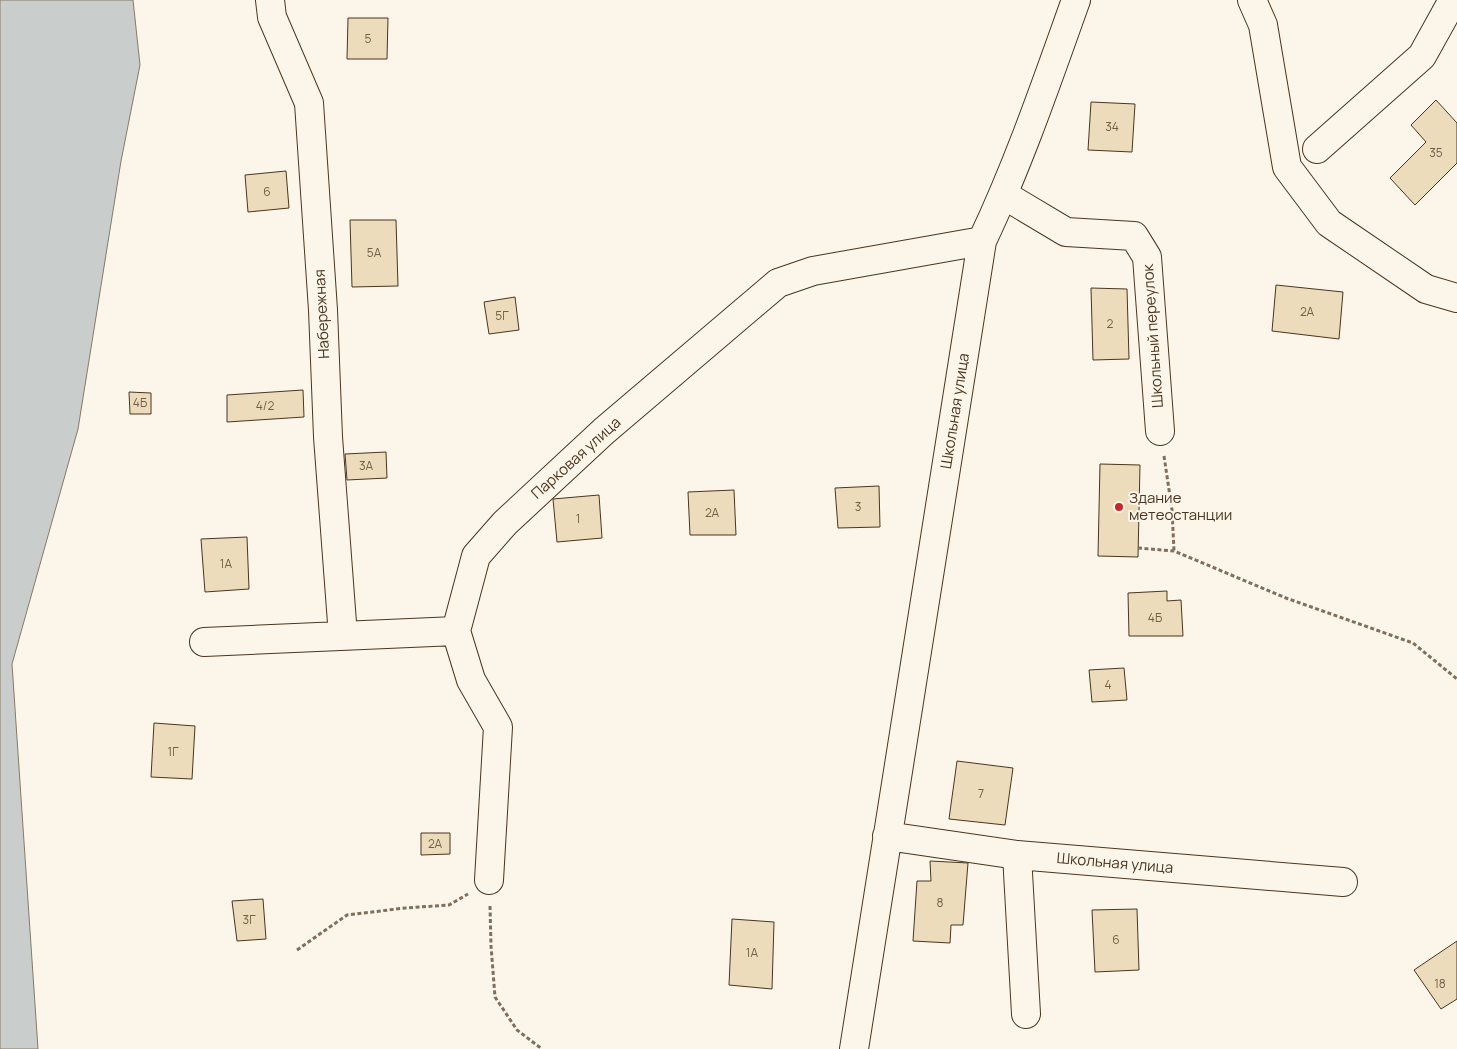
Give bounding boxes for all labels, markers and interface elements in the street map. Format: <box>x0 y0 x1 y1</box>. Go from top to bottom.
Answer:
house number: 5 <box>365 30 372 47</box>
house number: 34 <box>1105 118 1119 135</box>
house number: 35 <box>1429 144 1443 161</box>
house number: 6 <box>263 183 271 200</box>
house number: 5А <box>367 244 382 261</box>
street label: Школьный переулок <box>1137 263 1168 409</box>
street label: Набережная <box>309 269 334 359</box>
house number: 2А <box>1300 303 1314 320</box>
house number: 5Г <box>495 307 509 324</box>
house number: 2 <box>1107 315 1114 332</box>
street label: Школьная улица <box>935 351 974 470</box>
house number: 4Б <box>133 394 147 411</box>
house number: 4/2 <box>256 397 274 414</box>
street label: Парковая улица <box>526 412 625 503</box>
house number: 3А <box>359 457 374 474</box>
place label: Здание метеостанции <box>1129 487 1232 525</box>
house number: 3 <box>855 498 861 515</box>
marker: Здание метеостанции <box>1113 501 1125 513</box>
house number: 2А <box>705 504 719 521</box>
house number: 1 <box>576 510 580 527</box>
house number: 1А <box>220 555 233 572</box>
house number: 4Б <box>1148 609 1162 626</box>
house number: 4 <box>1104 676 1112 693</box>
house number: 1Г <box>167 743 179 760</box>
house number: 7 <box>978 785 984 802</box>
house number: 2А <box>428 835 442 852</box>
street label: Школьная улица <box>1056 847 1174 878</box>
house number: 8 <box>937 894 944 911</box>
house number: 3Г <box>243 911 256 928</box>
house number: 6 <box>1112 931 1120 948</box>
house number: 1А <box>746 944 759 961</box>
house number: 18 <box>1434 975 1446 992</box>

